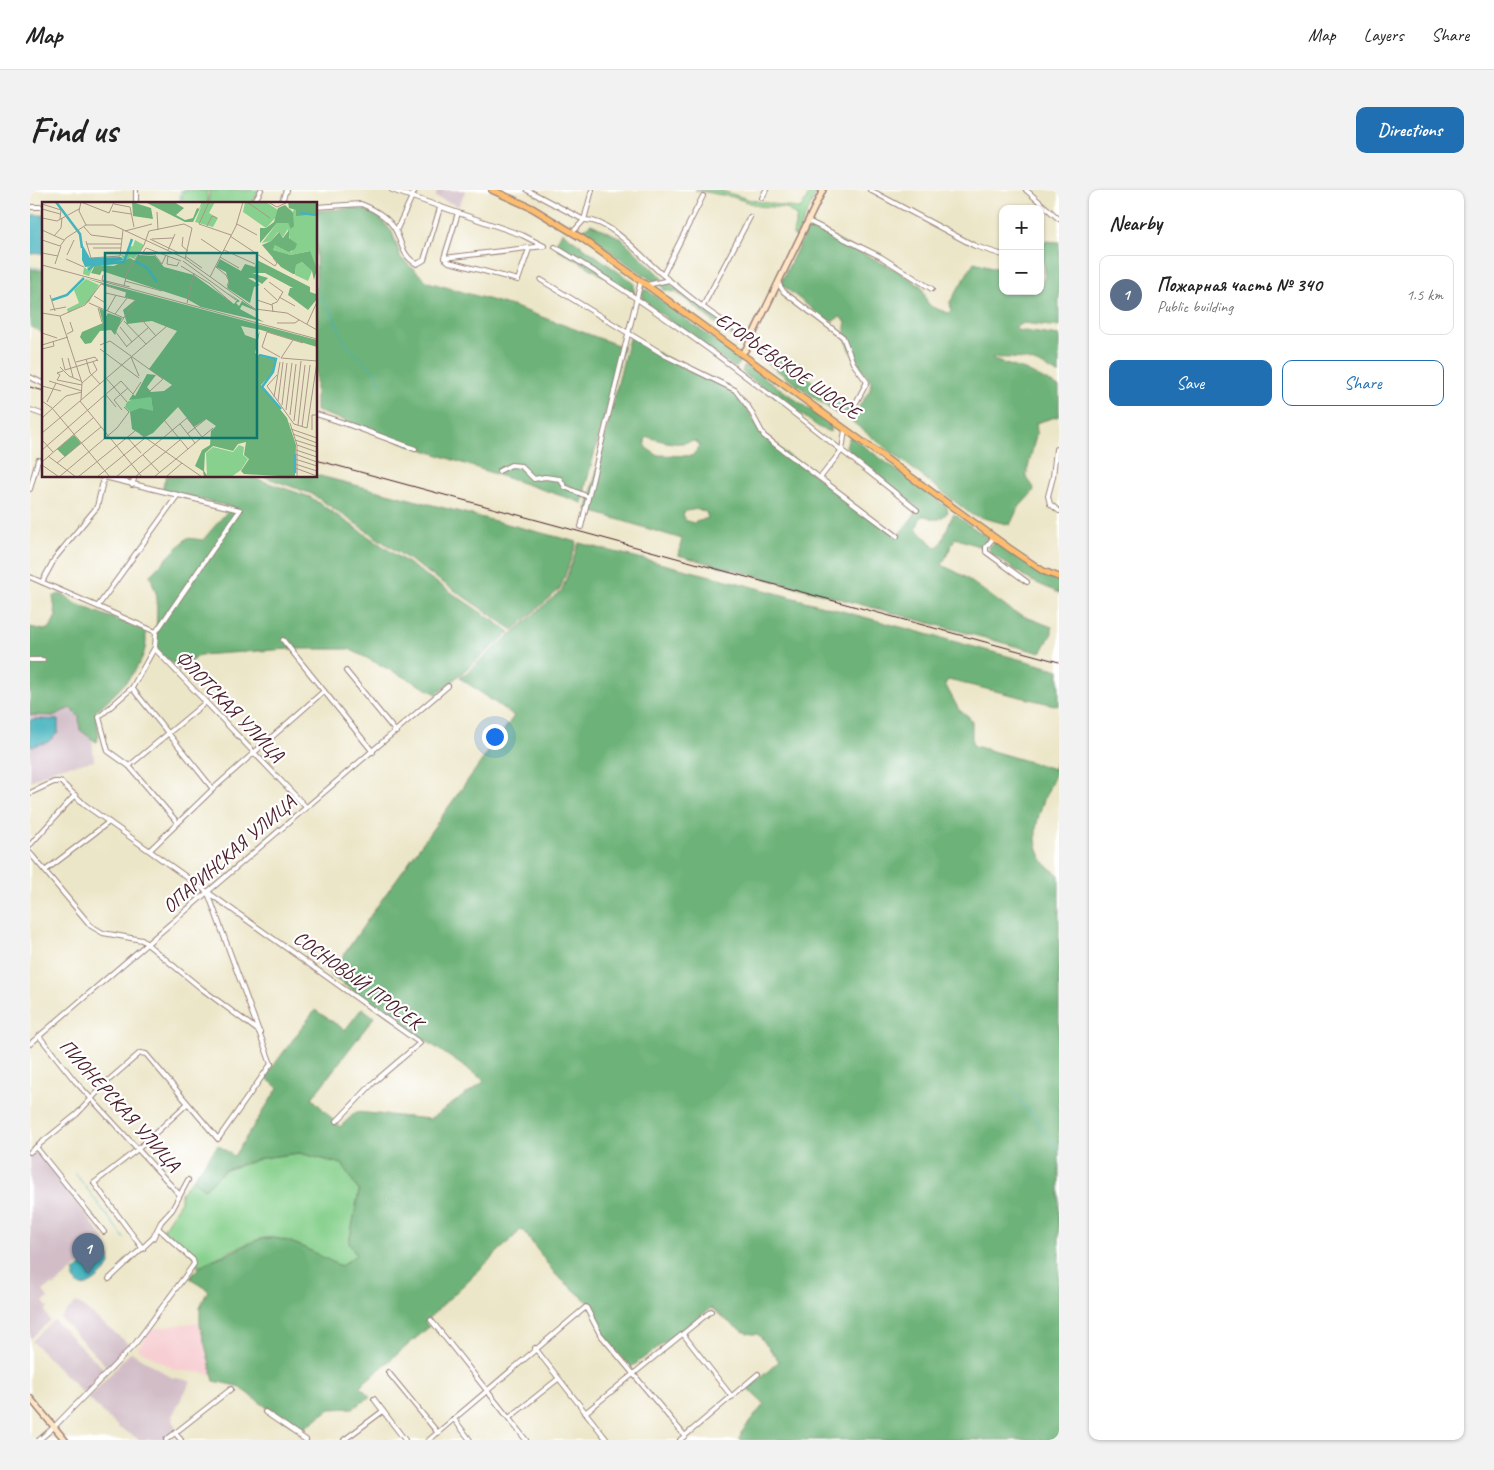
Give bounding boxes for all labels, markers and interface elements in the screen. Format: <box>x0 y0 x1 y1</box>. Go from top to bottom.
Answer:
text: Map <box>25 20 62 50</box>
text: Map <box>1308 24 1336 46</box>
text: Layers <box>1364 24 1403 46</box>
text: Share <box>1431 24 1469 46</box>
button: Directions <box>1356 107 1464 153</box>
text: Find us <box>30 108 117 153</box>
inset map <box>42 202 318 478</box>
map controls <box>999 205 1044 295</box>
button: + <box>999 205 1044 250</box>
text: Nearby <box>1109 210 1162 236</box>
button: − <box>999 250 1044 295</box>
text: Пожарная часть № 340 <box>1157 273 1322 297</box>
text: 1 <box>1122 285 1130 305</box>
text: 1.5 km <box>1406 285 1443 305</box>
text: Public building <box>1157 297 1233 317</box>
street label: ЕГОРЬЕВСКОЕ ШОССЕ <box>711 307 867 426</box>
button: Save <box>1109 360 1272 406</box>
button: Share <box>1282 360 1444 406</box>
street label: ФЛОТСКАЯ УЛИЦА <box>170 645 290 768</box>
your location <box>482 724 508 750</box>
street label: ОПАРИНСКАЯ УЛИЦА <box>157 789 301 919</box>
street label: СОСНОВЫЙ ПРОСЕК <box>289 925 431 1037</box>
street label: ПИОНЕРСКАЯ УЛИЦА <box>54 1034 187 1177</box>
pin: 1 <box>72 1233 104 1274</box>

